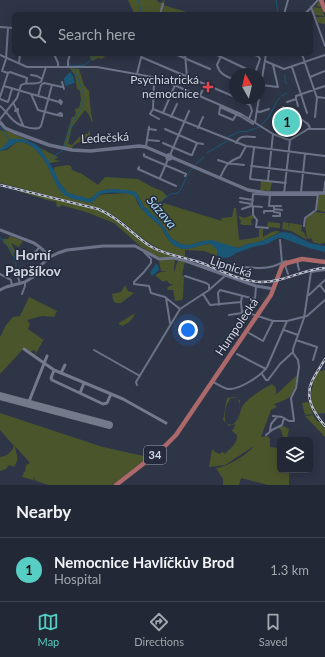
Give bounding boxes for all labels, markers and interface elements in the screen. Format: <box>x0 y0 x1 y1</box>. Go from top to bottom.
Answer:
search box <box>12 12 313 56</box>
icon: search <box>26 23 48 45</box>
text: Search here <box>58 25 135 43</box>
north arrow <box>229 68 265 104</box>
place label: Psychiatrická nemocnice <box>130 72 199 101</box>
marker: Psychiatrická nemocnice <box>202 81 214 93</box>
pin: 1 <box>274 107 300 137</box>
street label: Ledečská <box>81 129 129 146</box>
water label: Sázava <box>144 192 181 232</box>
district label: Horní Papšíkov <box>5 246 62 279</box>
street label: Lipnická <box>208 252 254 281</box>
street label: Humpolecká <box>212 295 261 358</box>
your location <box>178 320 198 340</box>
map controls <box>277 437 313 473</box>
button: layers <box>277 437 313 473</box>
road number: 34 <box>144 446 166 464</box>
text: Nearby <box>16 501 71 522</box>
text: Nemocnice Havlíčkův Brod <box>54 553 234 571</box>
text: 1 <box>25 562 33 578</box>
text: 1.3 km <box>270 562 309 578</box>
text: Hospital <box>54 571 101 587</box>
tab: Map <box>37 611 59 648</box>
tab: Directions <box>134 611 184 648</box>
tab: Saved <box>259 611 288 648</box>

